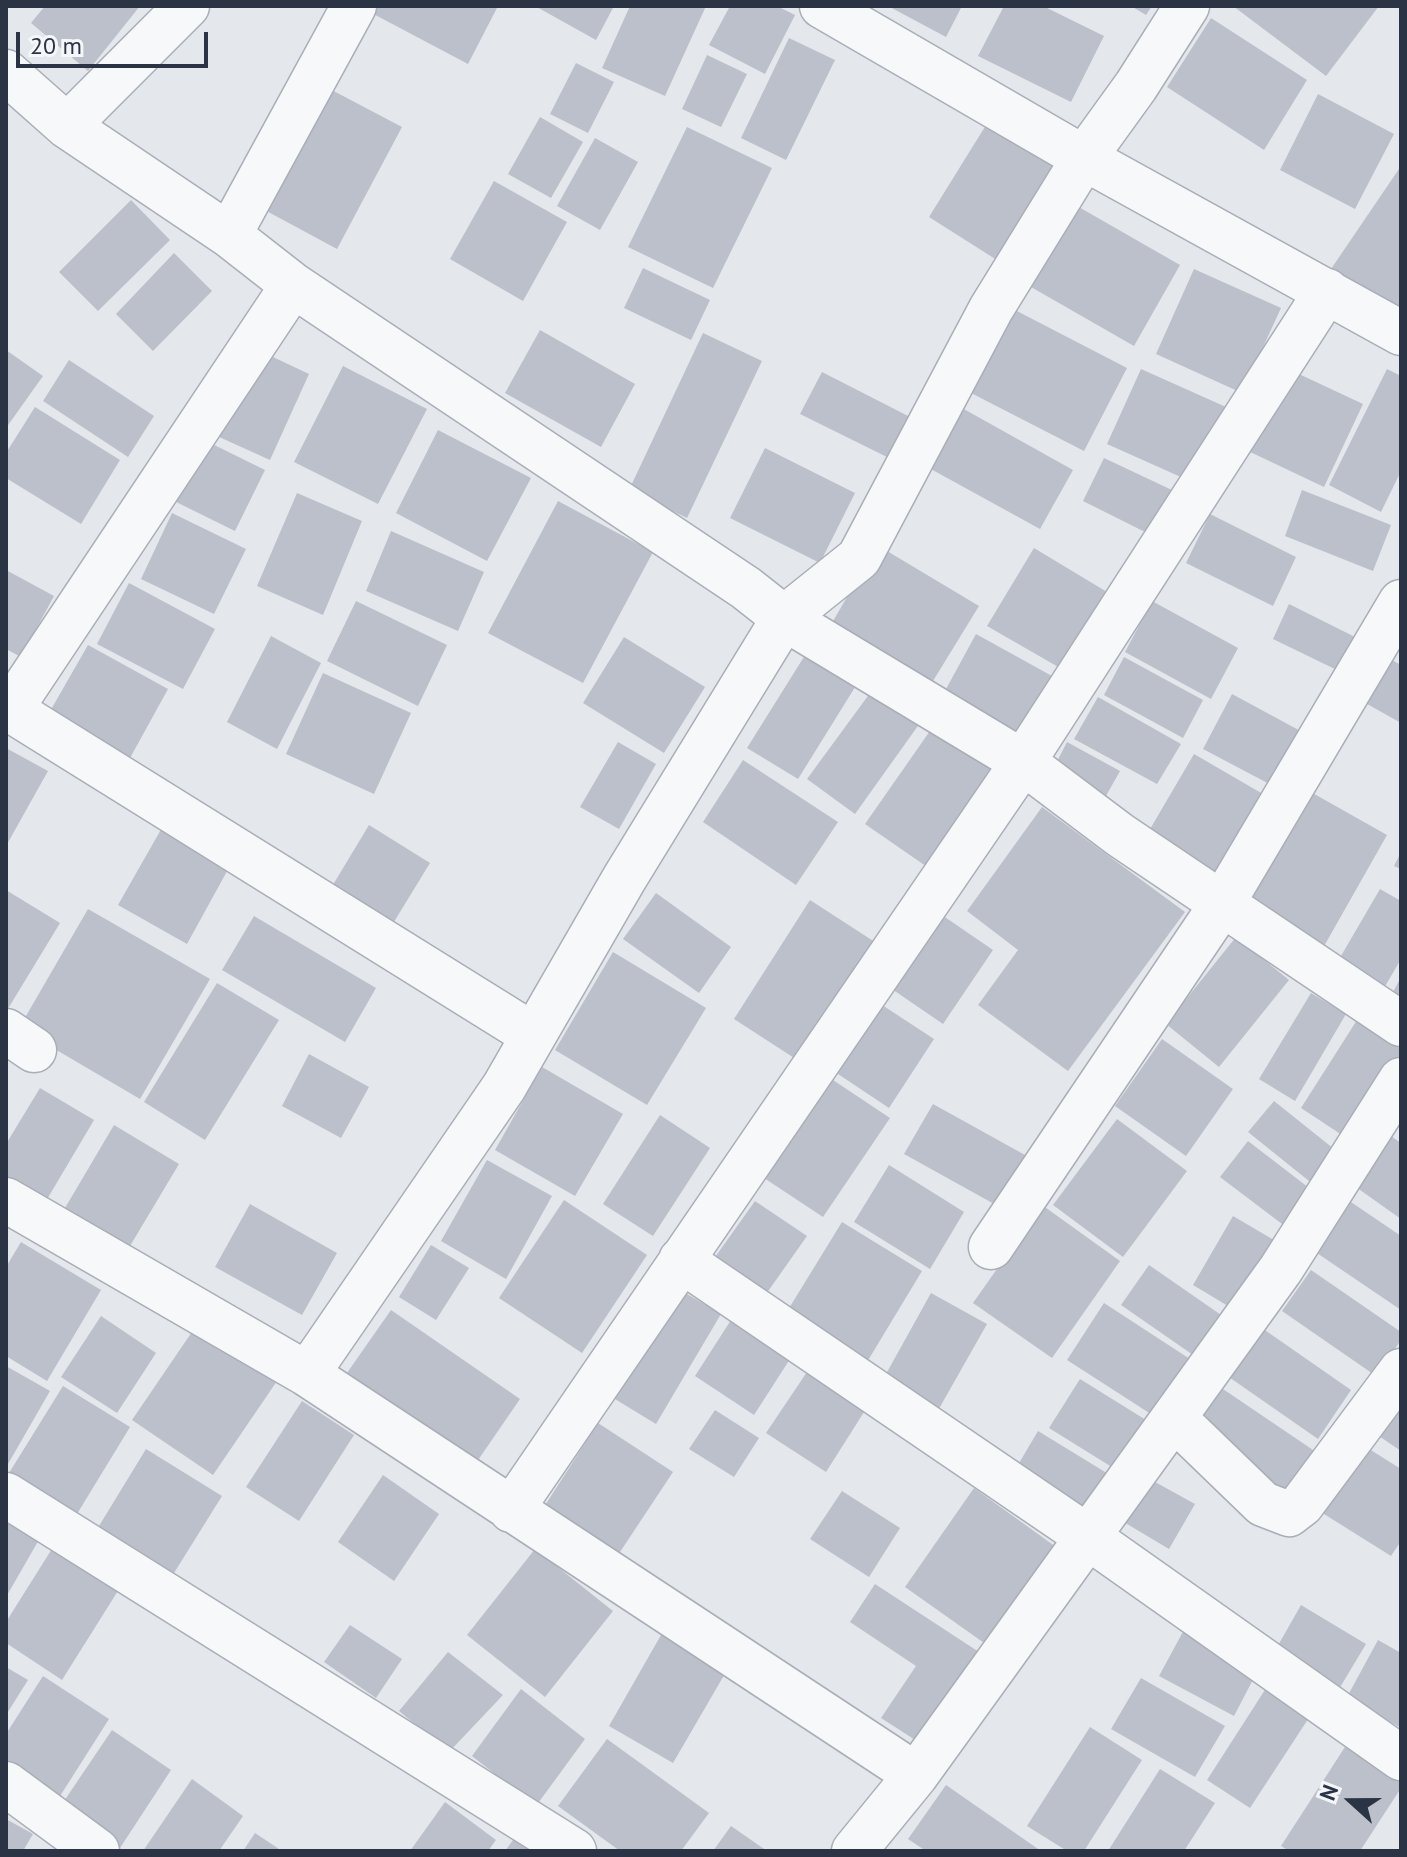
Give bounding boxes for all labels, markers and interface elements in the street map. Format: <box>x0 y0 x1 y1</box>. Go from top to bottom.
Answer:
scale bar <box>20 16 212 66</box>
text: 20 m <box>30 30 82 61</box>
north arrow <box>1311 1761 1391 1841</box>
text: N <box>1313 1781 1344 1804</box>

